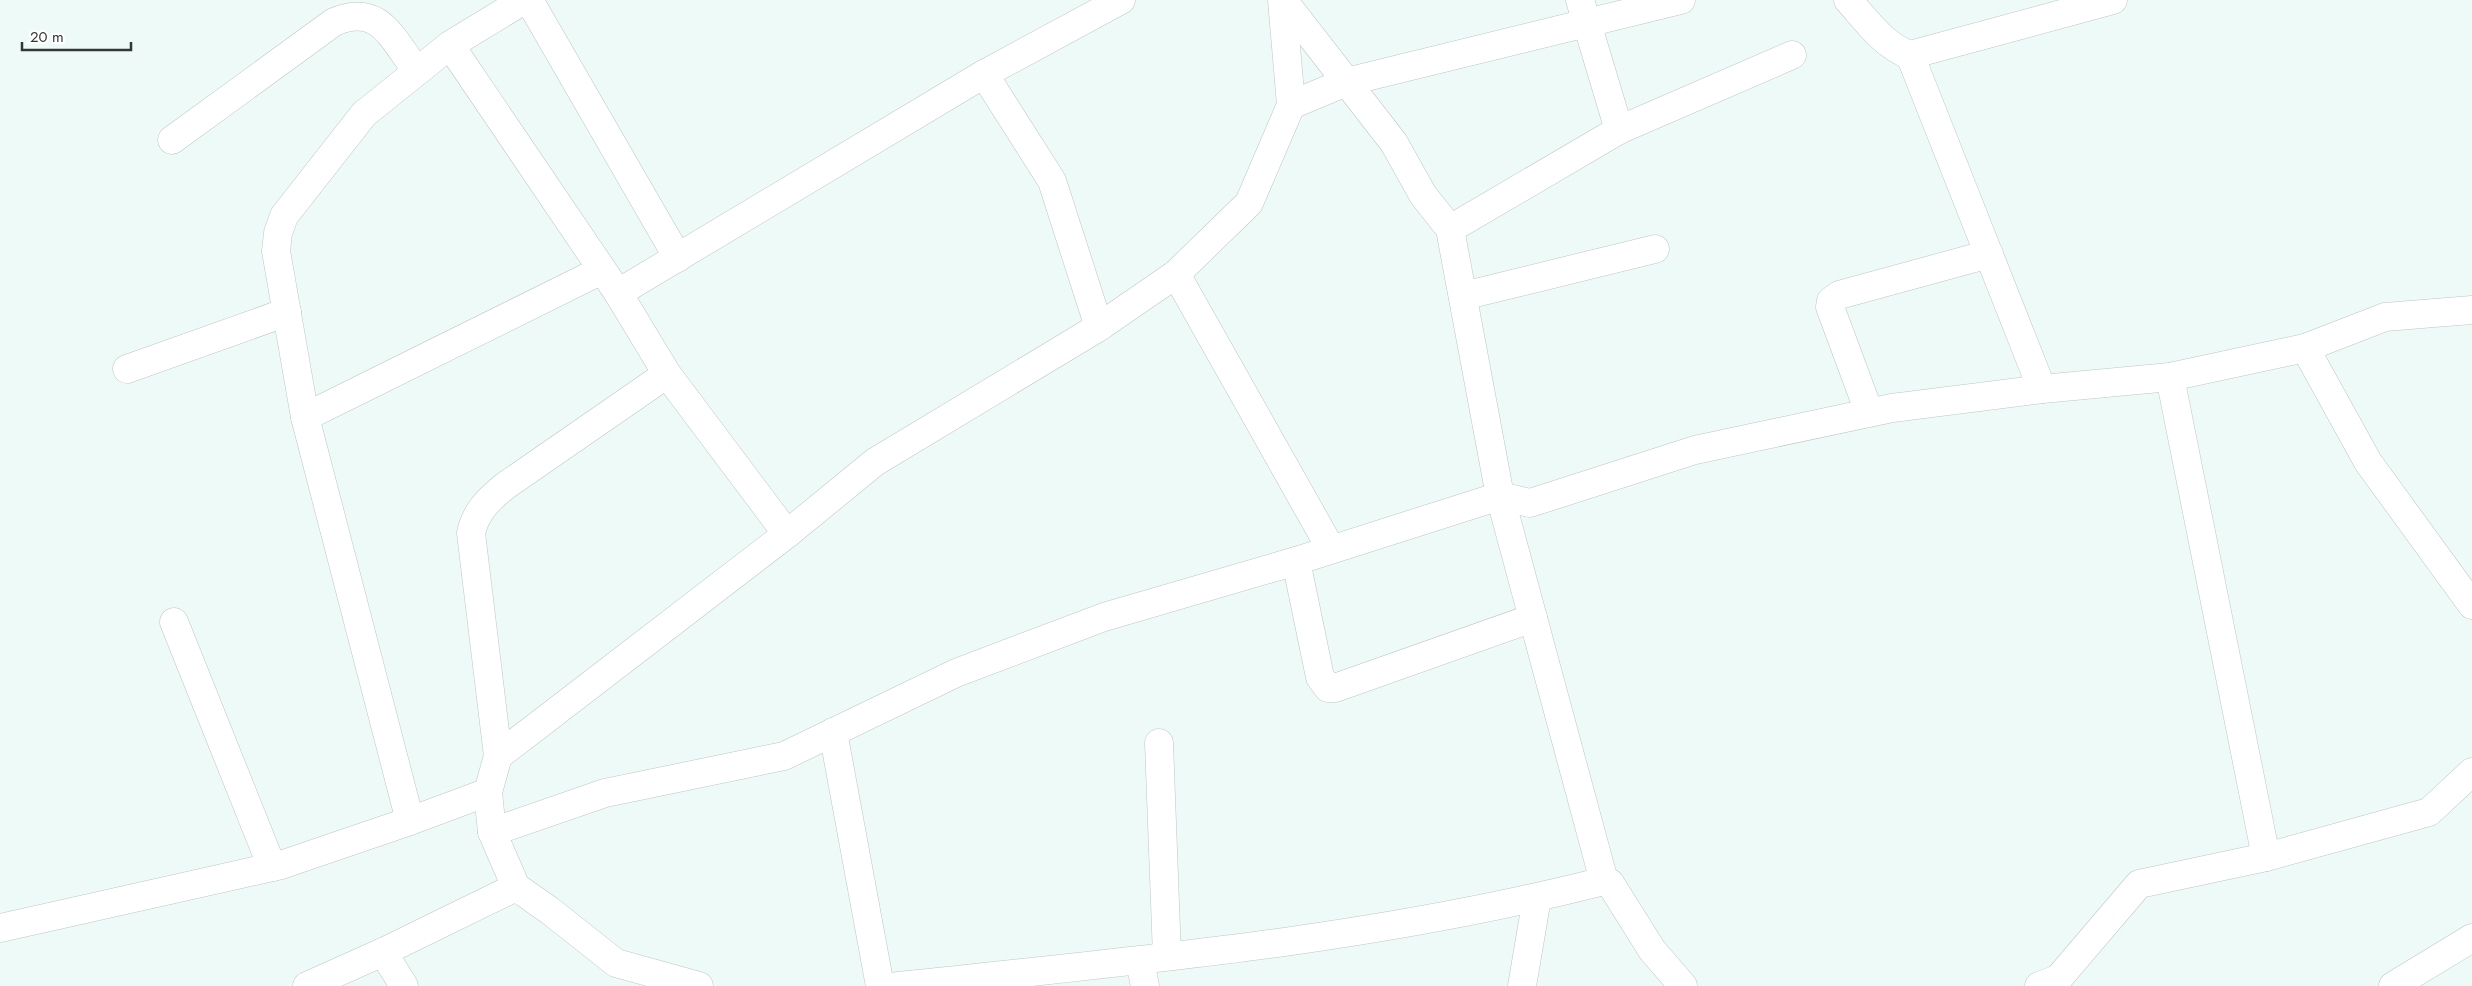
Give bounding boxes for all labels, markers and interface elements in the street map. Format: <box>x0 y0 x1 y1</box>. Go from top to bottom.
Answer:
scale bar <box>22 20 131 52</box>
text: 20 m <box>30 26 64 48</box>

